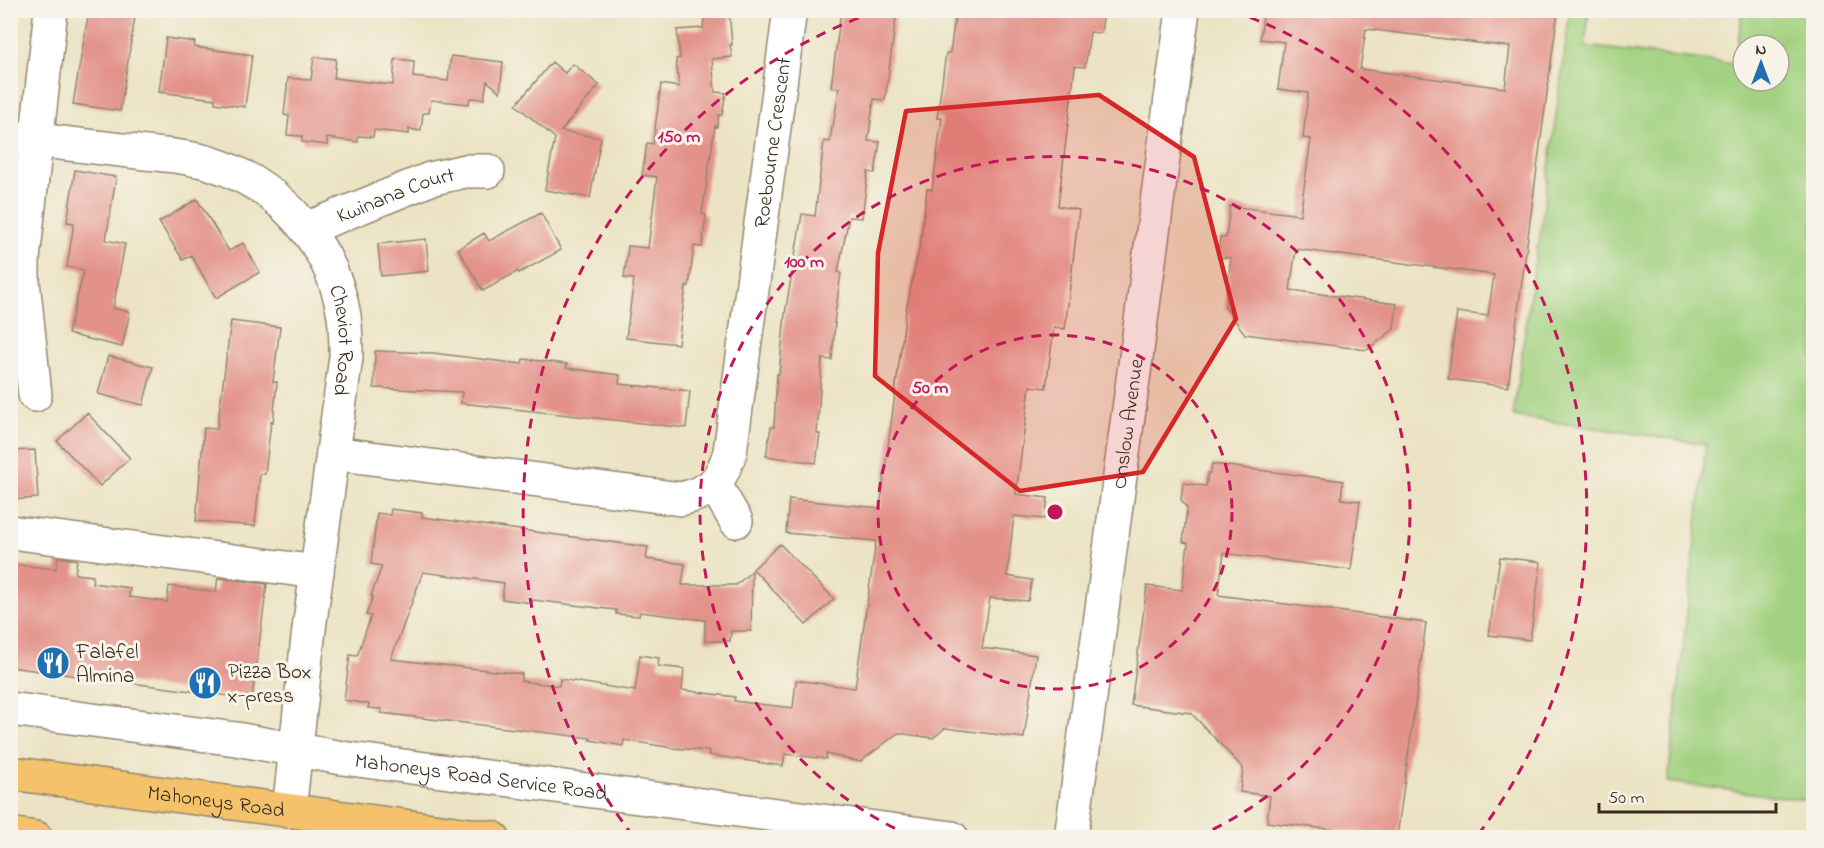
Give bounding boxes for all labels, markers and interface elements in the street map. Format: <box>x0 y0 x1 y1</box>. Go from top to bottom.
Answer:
north arrow <box>1731 33 1791 93</box>
text: N <box>1756 38 1767 62</box>
street label: Roebourne Crescent <box>748 56 800 230</box>
text: 150 m <box>658 125 700 151</box>
street label: Kwinana Court <box>332 161 458 232</box>
text: 100 m <box>784 250 824 276</box>
street label: Cheviot Road <box>320 281 359 397</box>
street label: Onslow Avenue <box>1105 356 1153 491</box>
text: 50 m <box>912 376 948 402</box>
centre of rings <box>1045 502 1065 522</box>
place label: Falafel Almina <box>75 638 139 692</box>
restaurant icon: Falafel Almina <box>35 645 71 681</box>
place label: Pizza Box x-press <box>227 658 311 712</box>
restaurant icon: Pizza Box x-press <box>187 665 223 701</box>
street label: Mahoneys Road Service Road <box>353 747 609 810</box>
scale bar <box>1599 776 1776 814</box>
street label: Mahoneys Road <box>145 779 287 827</box>
text: 50 m <box>1608 786 1645 812</box>

